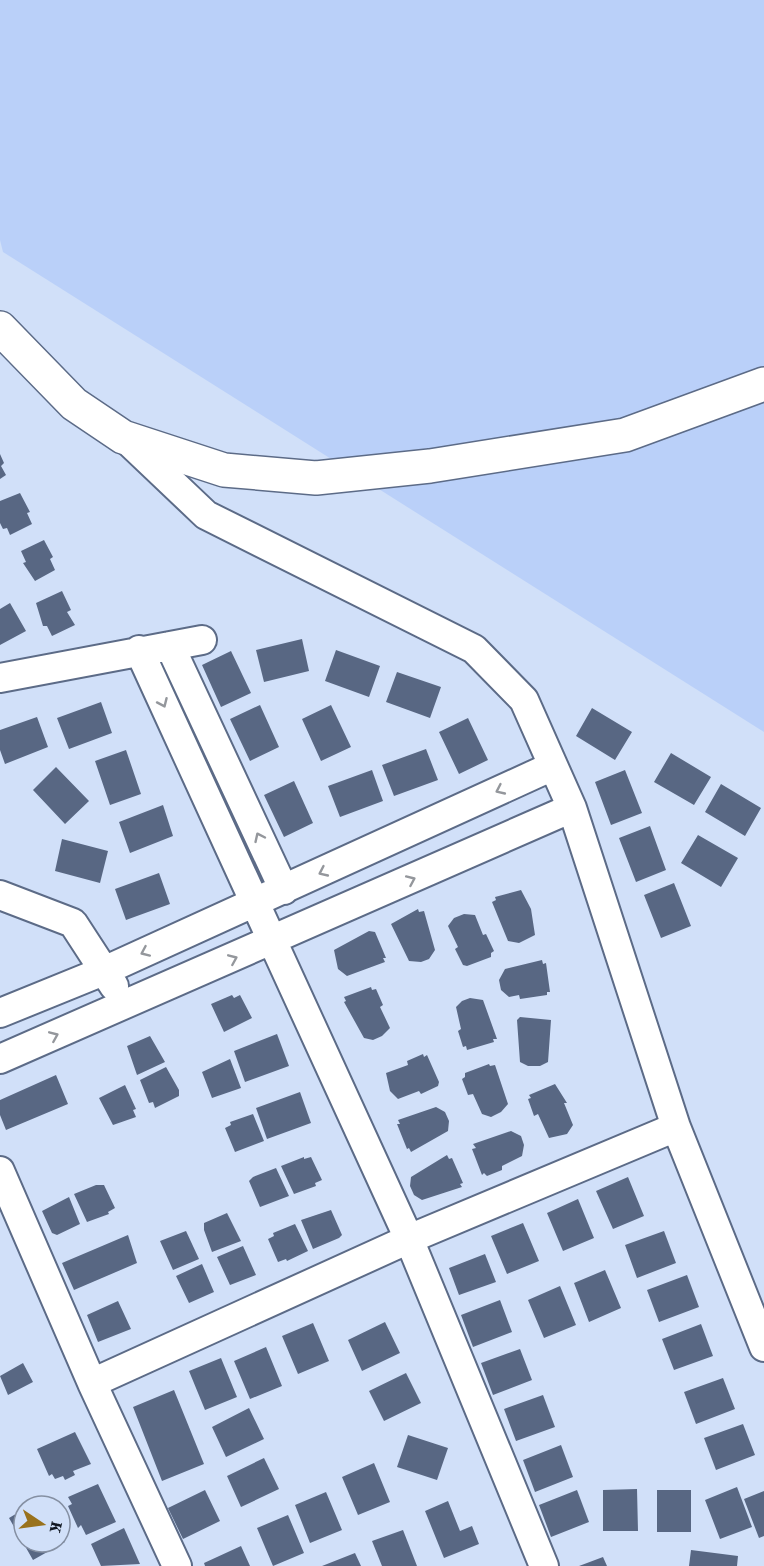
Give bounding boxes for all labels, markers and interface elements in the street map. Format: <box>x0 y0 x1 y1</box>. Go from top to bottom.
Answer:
one-way arrow <box>156 697 168 708</box>
one-way arrow <box>495 783 506 795</box>
one-way arrow <box>255 832 267 843</box>
one-way arrow <box>318 865 329 877</box>
one-way arrow <box>405 875 416 887</box>
one-way arrow <box>140 945 151 957</box>
one-way arrow <box>227 954 238 966</box>
one-way arrow <box>47 1031 58 1043</box>
north arrow <box>12 1494 72 1554</box>
text: K <box>44 1519 69 1536</box>

